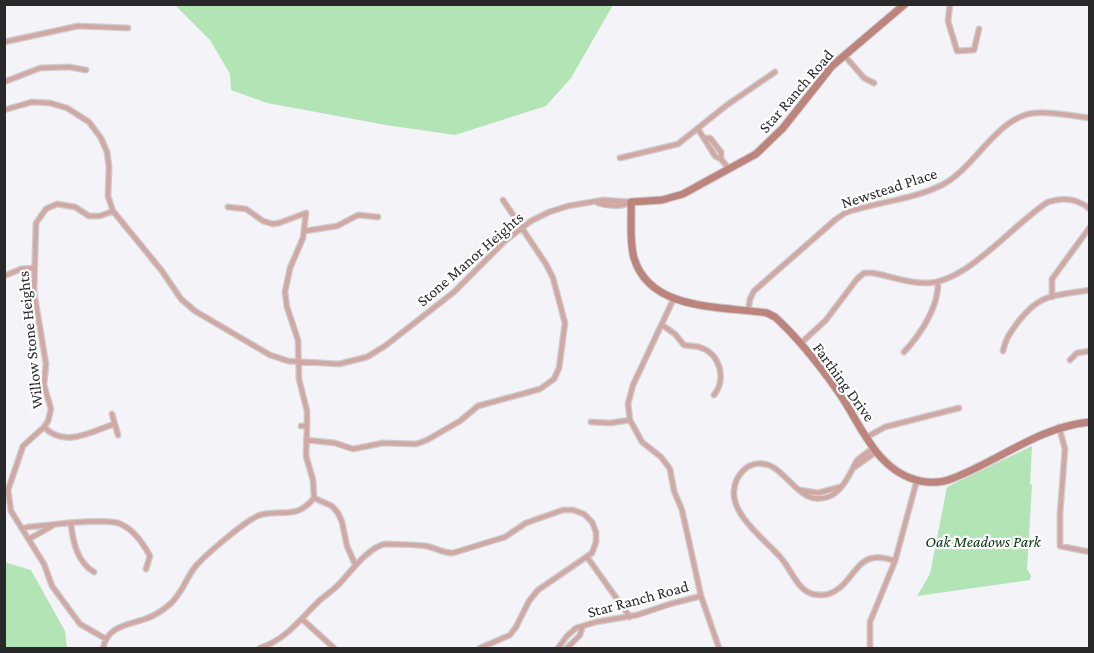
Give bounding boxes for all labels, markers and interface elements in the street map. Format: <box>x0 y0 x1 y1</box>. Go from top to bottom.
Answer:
street label: Star Ranch Road <box>755 46 837 136</box>
street label: Newstead Place <box>839 165 939 211</box>
street label: Stone Manor Heights <box>414 208 527 310</box>
street label: Willow Stone Heights <box>14 270 47 410</box>
street label: Farthing Drive <box>809 339 878 425</box>
park label: Oak Meadows Park <box>925 533 1042 550</box>
street label: Star Ranch Road <box>586 577 691 621</box>

